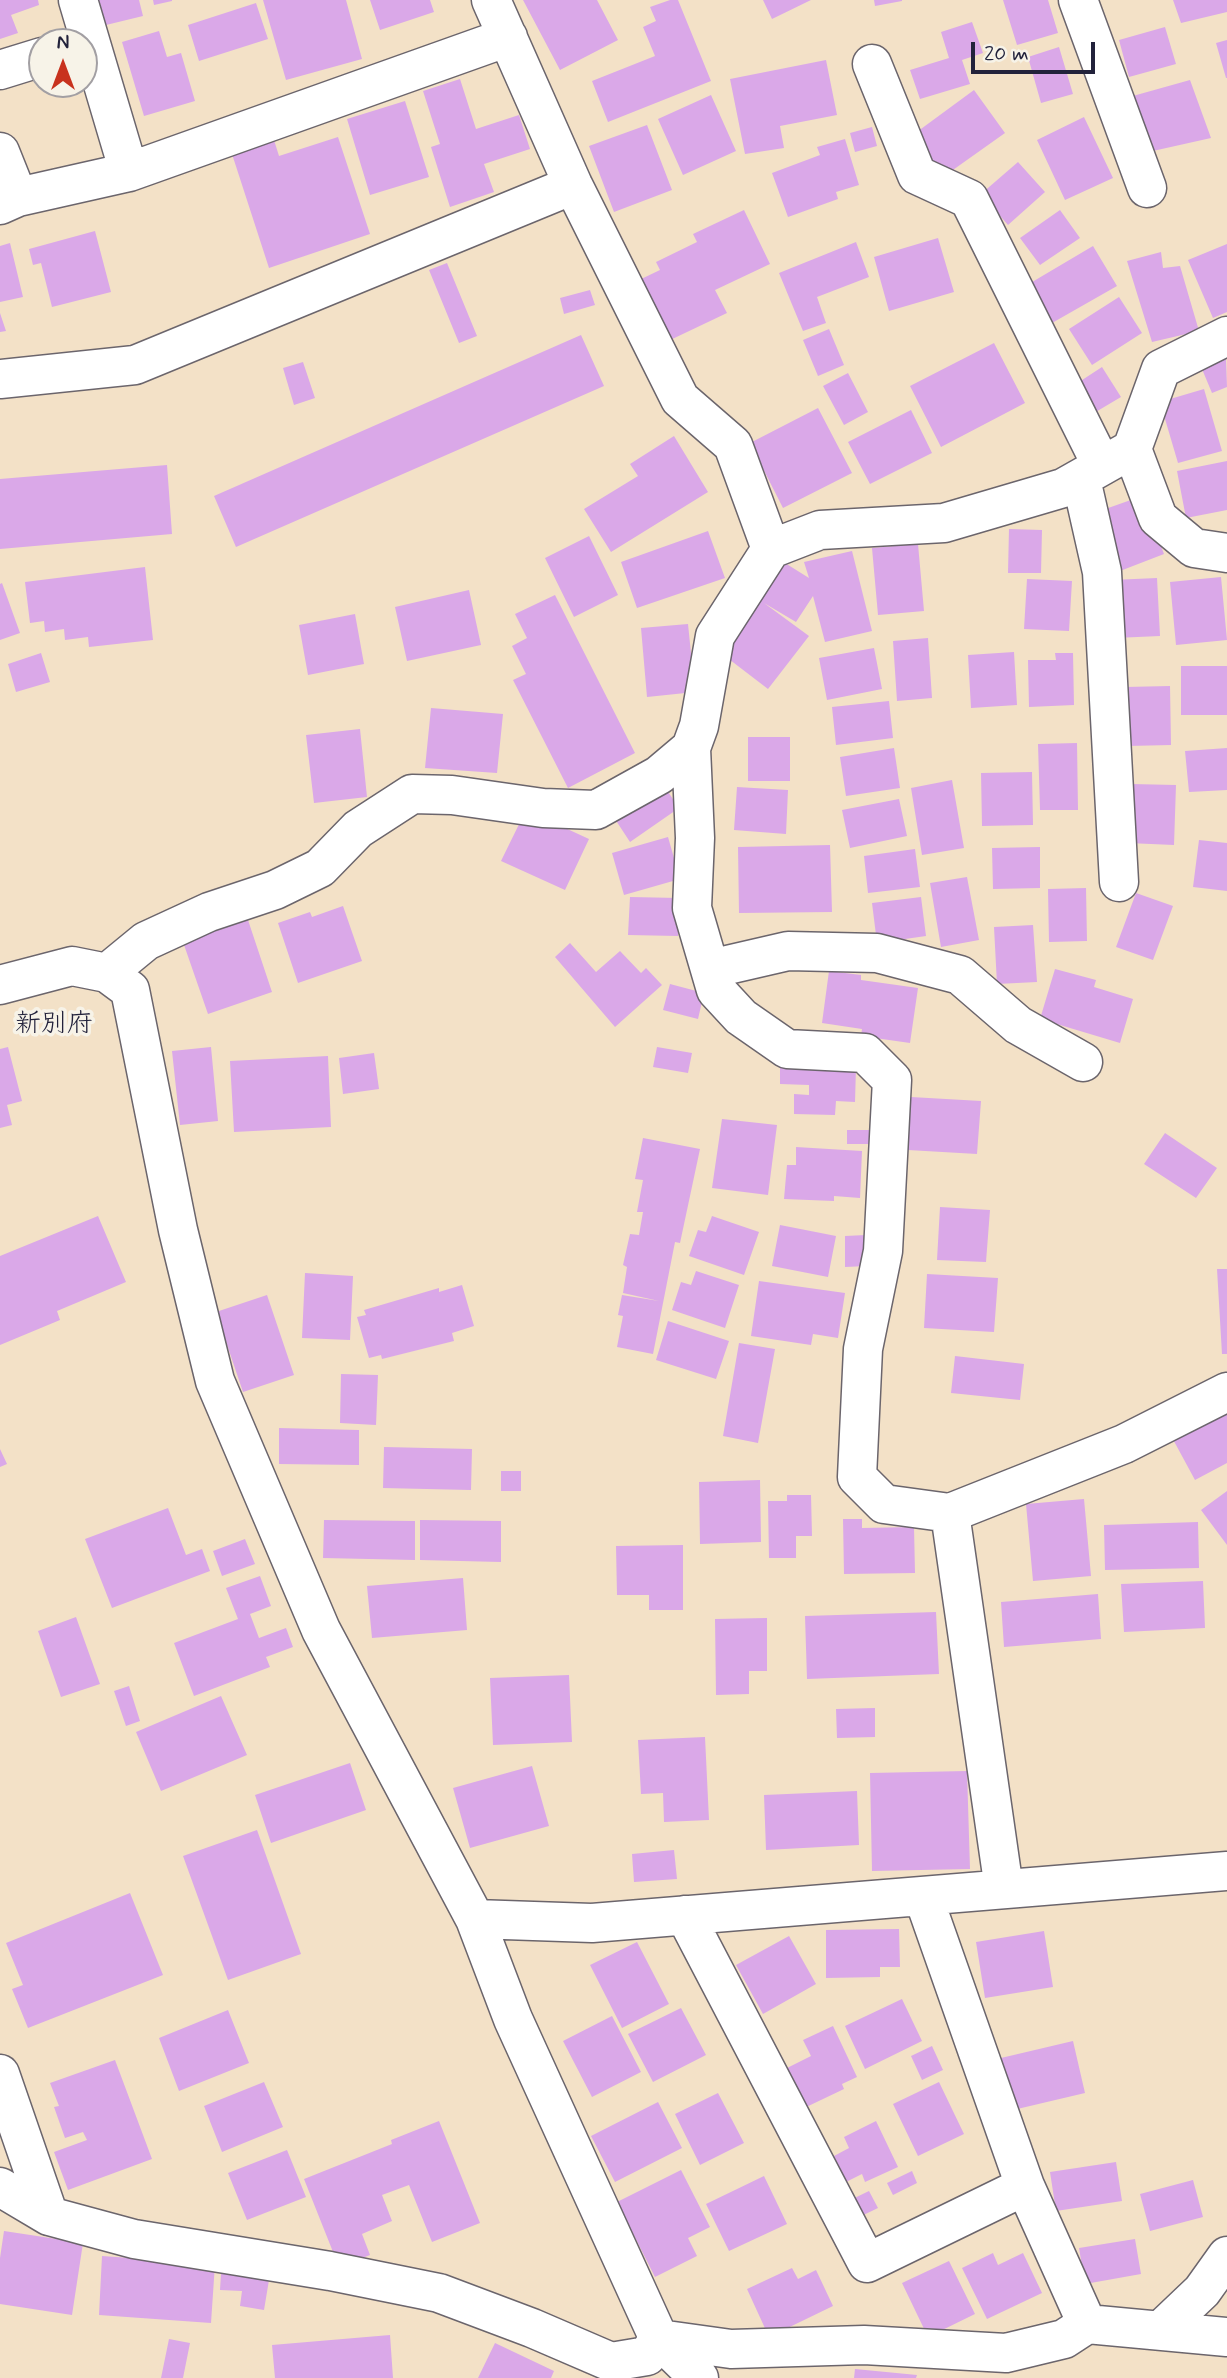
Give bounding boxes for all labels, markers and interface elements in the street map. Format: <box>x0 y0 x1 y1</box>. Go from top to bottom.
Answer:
north arrow <box>28 28 98 98</box>
scale bar <box>975 28 1099 72</box>
text: N <box>57 31 69 56</box>
text: 20 m <box>984 40 1029 68</box>
district label: 新別府 <box>15 1010 93 1042</box>

